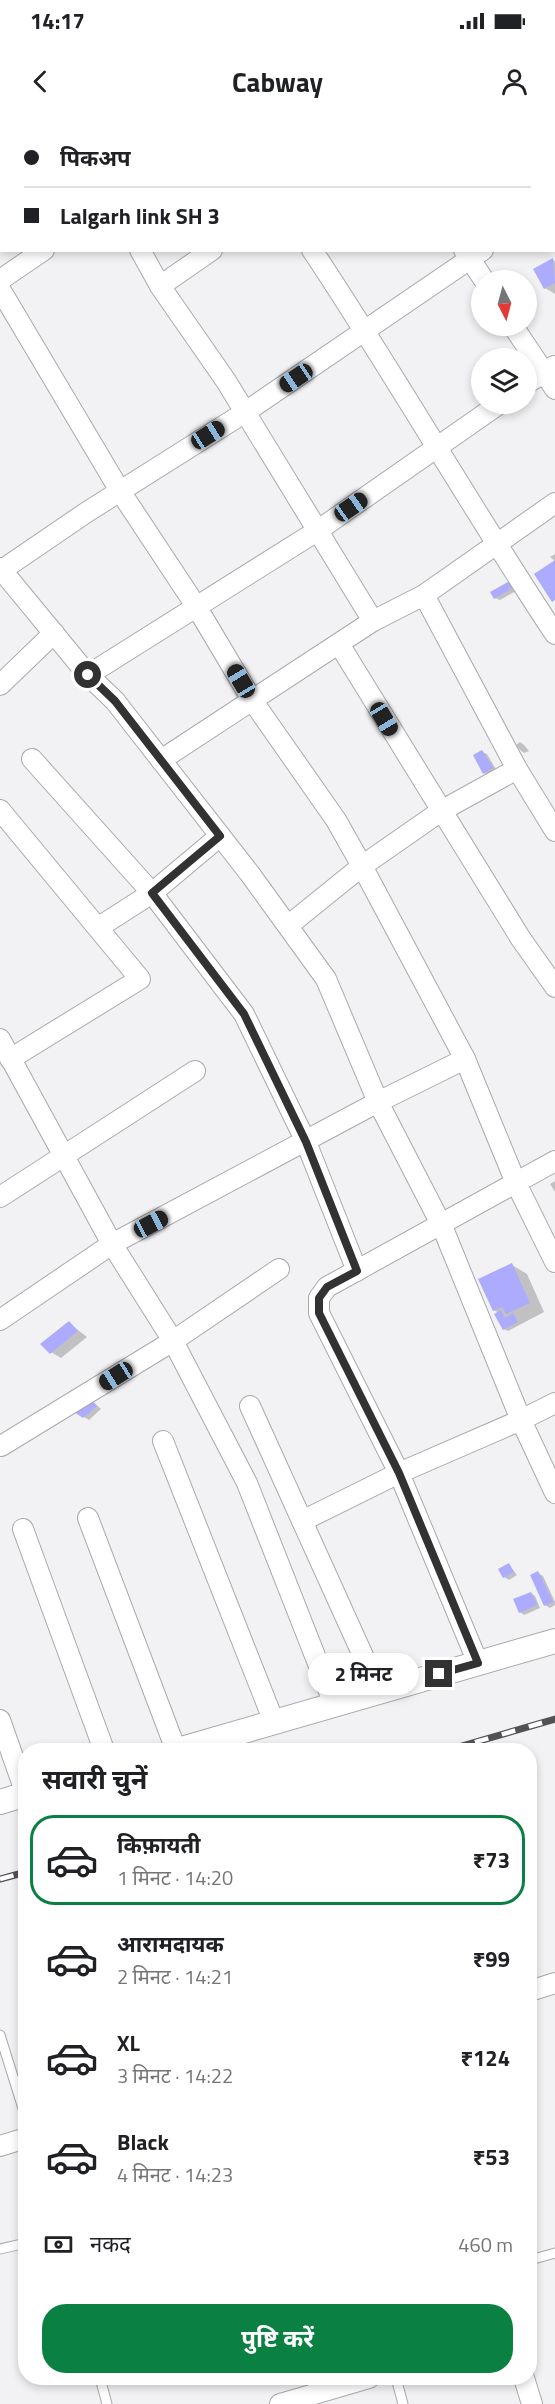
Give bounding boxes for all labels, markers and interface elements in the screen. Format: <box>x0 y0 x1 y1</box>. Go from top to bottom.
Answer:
text: 14:17 <box>30 4 85 38</box>
text: Cabway <box>232 61 323 102</box>
icon: back <box>24 65 57 98</box>
icon: person <box>498 65 531 98</box>
text: पिकअप <box>60 141 131 175</box>
text: Lalgarh link SH 3 <box>60 199 220 233</box>
north arrow <box>471 270 537 336</box>
map controls <box>471 270 537 414</box>
button: layers <box>471 348 537 414</box>
car <box>276 360 316 396</box>
car <box>188 418 228 452</box>
car <box>331 489 371 525</box>
route start <box>74 661 101 688</box>
car <box>224 661 258 701</box>
car <box>367 699 401 739</box>
car <box>131 1208 171 1240</box>
car <box>96 1359 136 1393</box>
callout: 2 मिनट <box>307 1653 418 1695</box>
text: 2 मिनट <box>335 1658 392 1689</box>
route end <box>425 1660 452 1687</box>
text: सवारी चुनें <box>42 1758 147 1799</box>
text: किफ़ायती <box>117 1828 201 1862</box>
icon: car <box>45 1833 99 1887</box>
text: ₹73 <box>473 1843 510 1877</box>
text: 1 मिनट · 14:20 <box>117 1862 233 1893</box>
text: आरामदायक <box>117 1927 224 1961</box>
icon: car <box>45 1932 99 1986</box>
text: ₹99 <box>473 1942 510 1976</box>
text: 2 मिनट · 14:21 <box>117 1961 233 1992</box>
text: XL <box>117 2026 140 2060</box>
icon: car <box>45 2031 99 2085</box>
text: ₹124 <box>460 2041 510 2075</box>
text: 3 मिनट · 14:22 <box>117 2060 233 2091</box>
text: Black <box>117 2125 169 2159</box>
icon: car <box>45 2130 99 2184</box>
text: ₹53 <box>473 2140 510 2174</box>
text: 4 मिनट · 14:23 <box>117 2159 233 2190</box>
text: नकद <box>90 2227 131 2261</box>
icon: cash <box>42 2228 75 2261</box>
text: 460 m <box>458 2229 513 2260</box>
button: पुष्टि करें <box>42 2304 513 2373</box>

